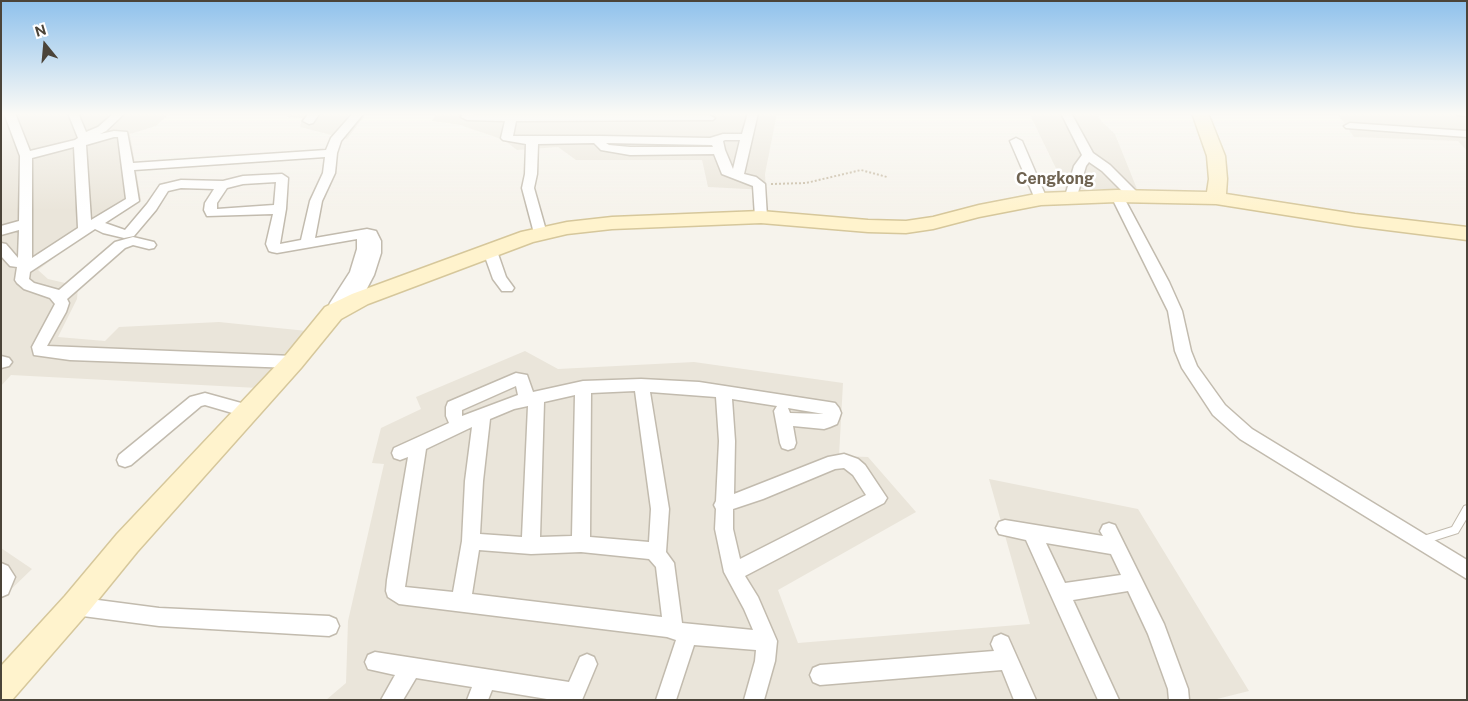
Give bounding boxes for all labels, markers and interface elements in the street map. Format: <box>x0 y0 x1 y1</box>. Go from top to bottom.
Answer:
north arrow <box>20 20 70 70</box>
text: N <box>33 21 48 40</box>
district label: Cengkong <box>1016 169 1094 189</box>

